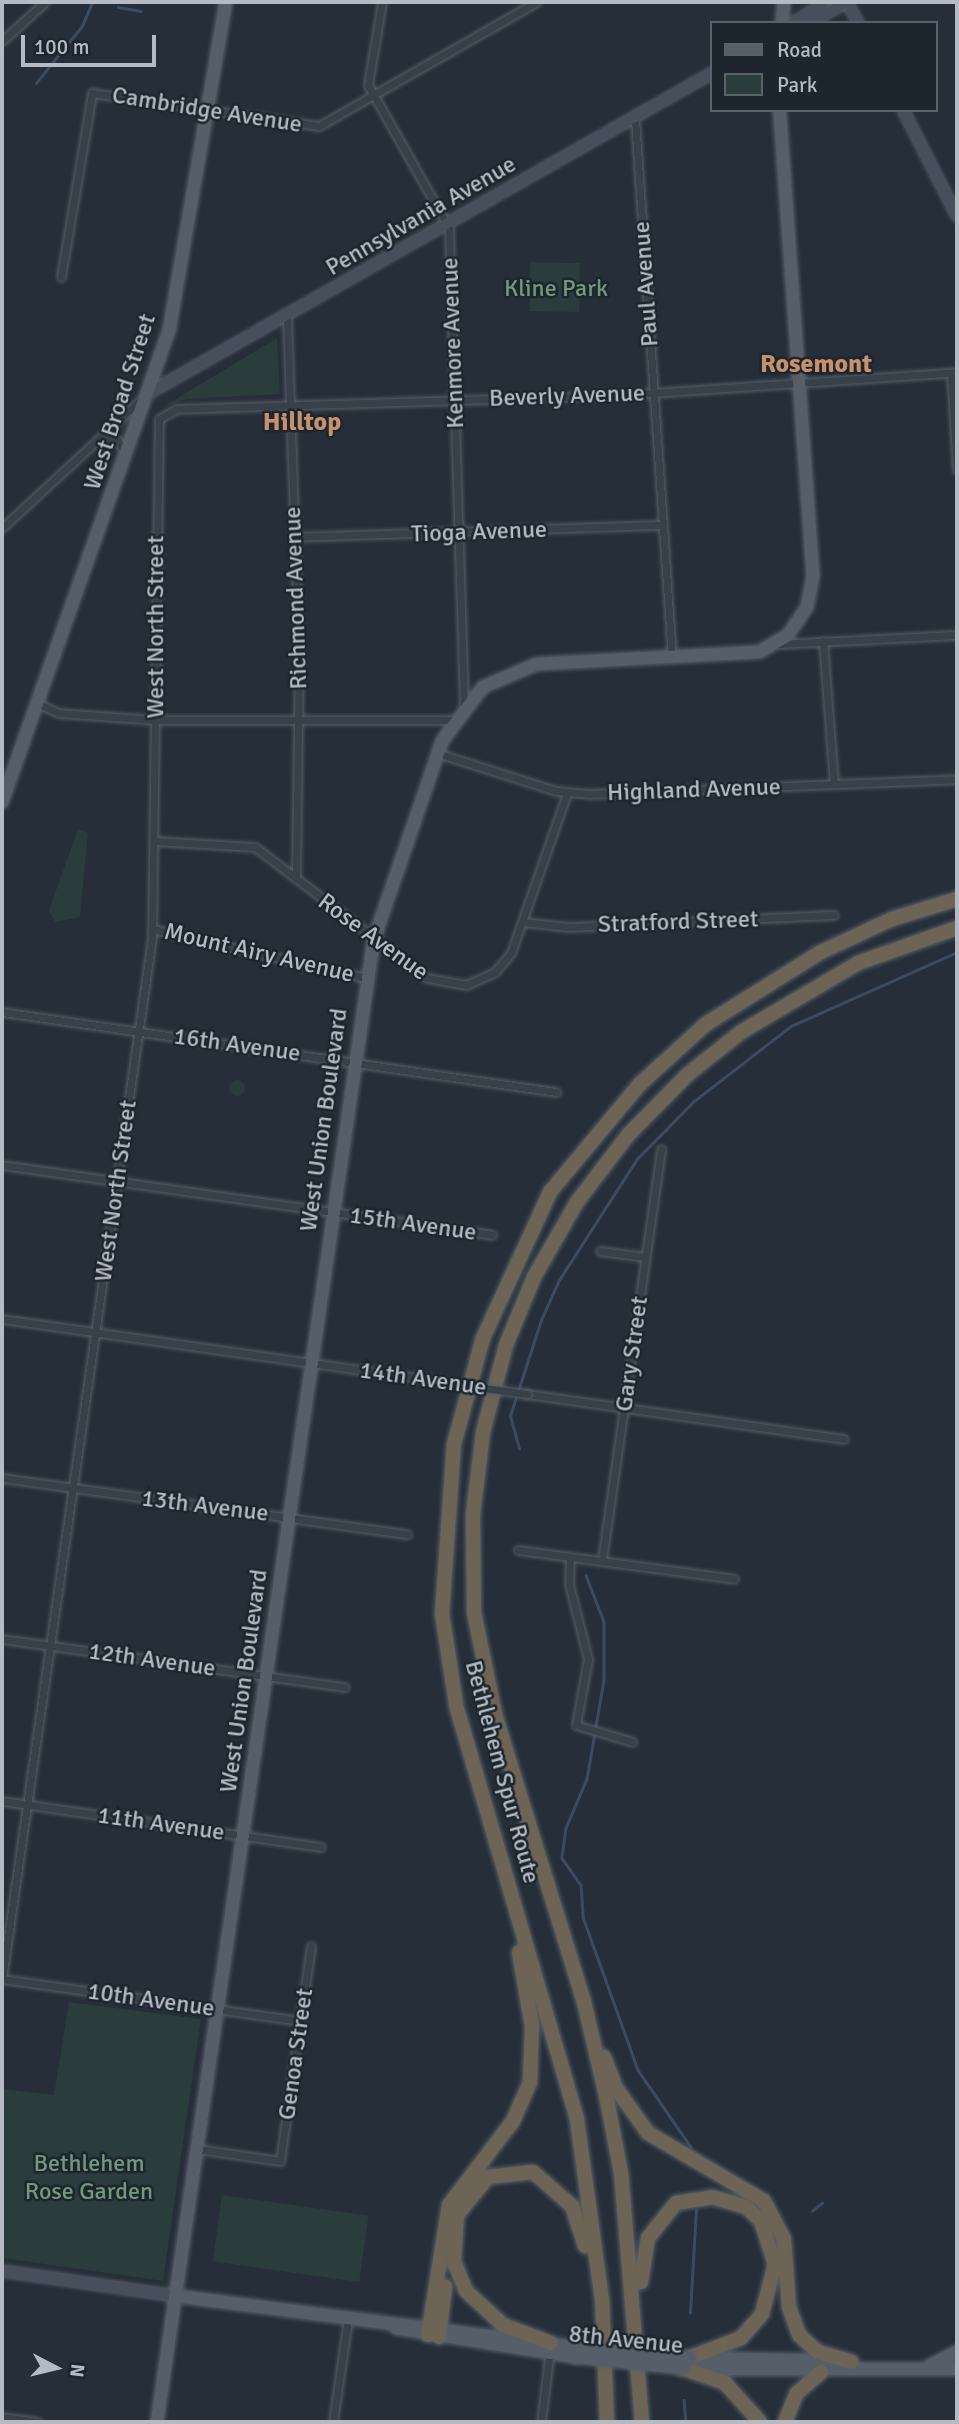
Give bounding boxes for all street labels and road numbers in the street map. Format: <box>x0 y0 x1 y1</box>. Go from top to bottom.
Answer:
street label: Cambridge Avenue <box>110 81 304 139</box>
street label: Pennsylvania Avenue <box>321 150 521 282</box>
street label: Paul Avenue <box>627 220 665 348</box>
street label: Kenmore Avenue <box>436 257 470 429</box>
street label: West Broad Street <box>78 310 162 494</box>
street label: Beverly Avenue <box>489 379 645 413</box>
street label: Richmond Avenue <box>278 506 314 690</box>
street label: Tioga Avenue <box>411 515 547 549</box>
street label: West North Street <box>142 535 170 719</box>
street label: Highland Avenue <box>607 773 781 807</box>
street label: Rose Avenue <box>312 887 434 987</box>
street label: Stratford Street <box>597 905 759 939</box>
street label: Mount Airy Avenue <box>161 917 357 989</box>
street label: West Union Boulevard <box>294 1006 354 1234</box>
street label: 16th Avenue <box>172 1022 302 1068</box>
street label: West North Street <box>89 1098 143 1284</box>
street label: 15th Avenue <box>348 1201 478 1247</box>
street label: Gary Street <box>610 1295 654 1413</box>
street label: 14th Avenue <box>358 1356 488 1402</box>
street label: 13th Avenue <box>140 1484 270 1528</box>
street label: West Union Boulevard <box>214 1567 274 1795</box>
street label: 12th Avenue <box>87 1637 217 1683</box>
street label: Bethlehem Spur Route <box>458 1657 546 1887</box>
street label: 11th Avenue <box>96 1801 226 1847</box>
street label: 10th Avenue <box>86 1977 216 2023</box>
street label: Genoa Street <box>272 1986 320 2122</box>
street label: 8th Avenue <box>567 2320 685 2360</box>

